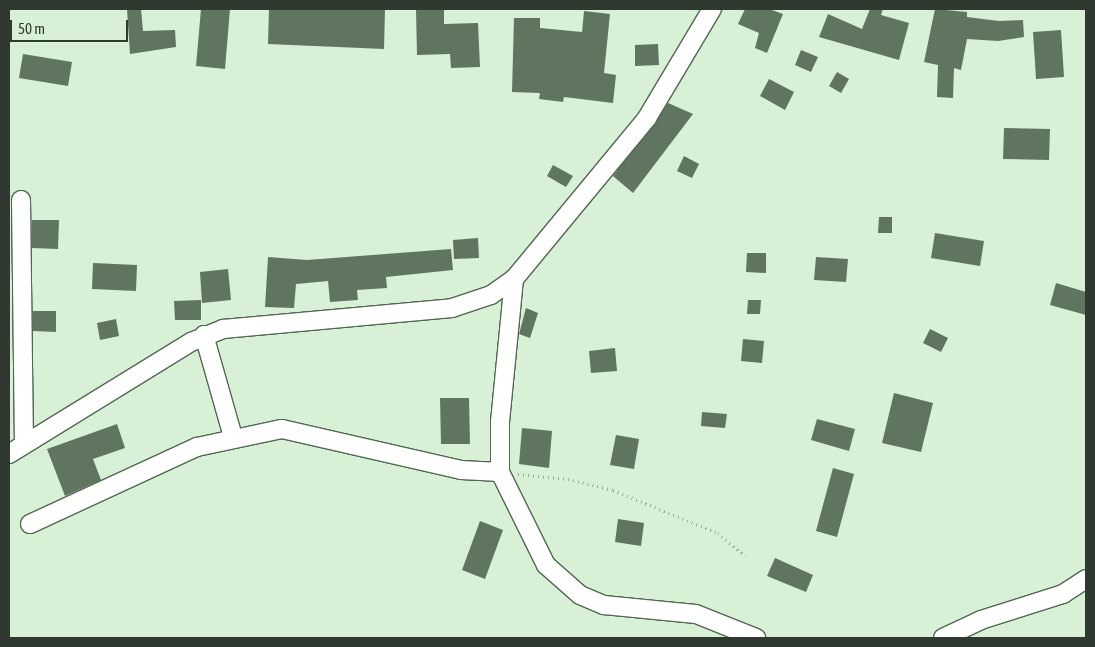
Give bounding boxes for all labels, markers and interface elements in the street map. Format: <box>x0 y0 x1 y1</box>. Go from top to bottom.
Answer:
scale bar <box>12 10 130 42</box>
text: 50 m <box>18 20 45 37</box>

